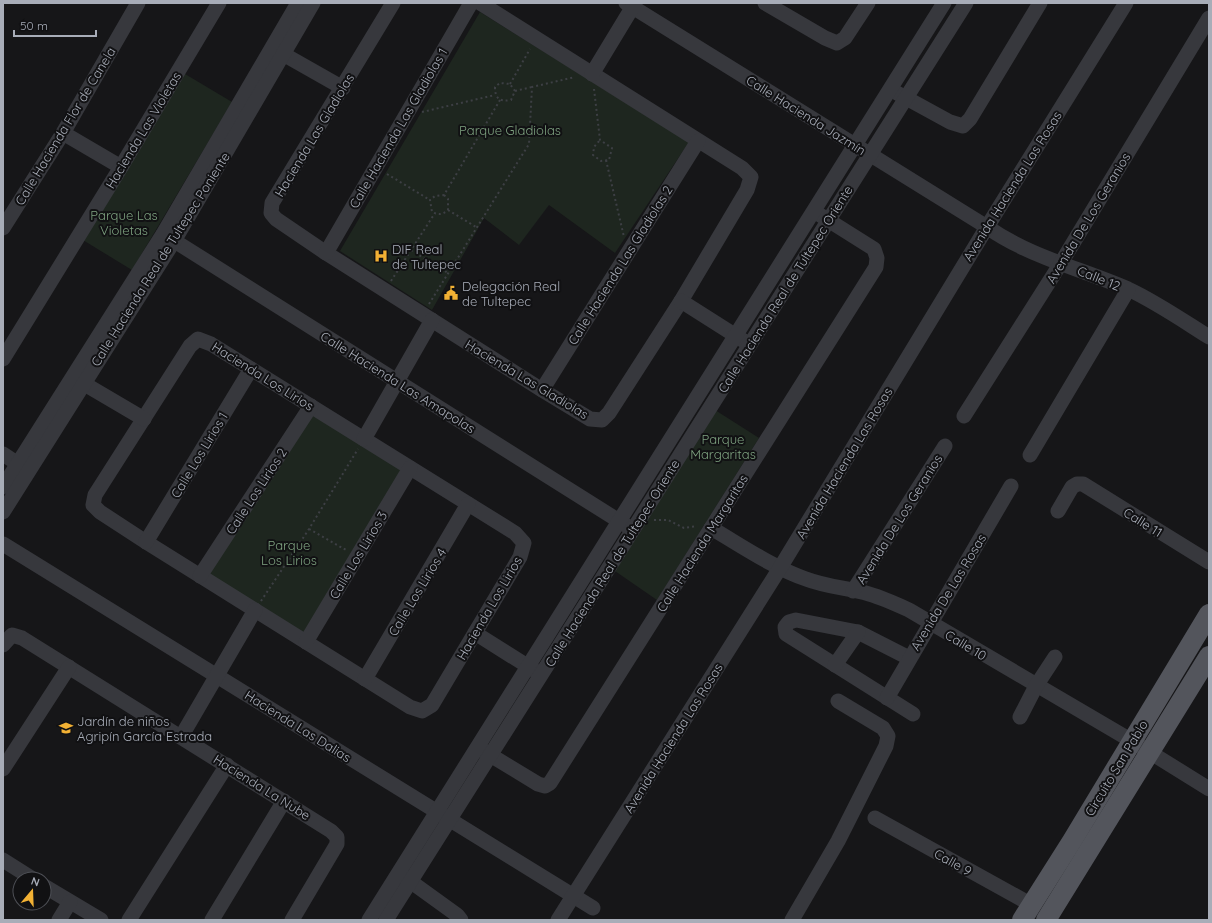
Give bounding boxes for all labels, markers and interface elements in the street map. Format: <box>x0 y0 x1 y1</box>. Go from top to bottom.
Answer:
scale bar <box>14 12 96 38</box>
text: 50 m <box>20 18 48 33</box>
street label: Calle Hacienda Flor de Canela <box>11 44 119 208</box>
street label: Calle Hacienda Las Gladiolas 1 <box>346 45 450 211</box>
street label: Hacienda Las Violetas <box>102 69 184 191</box>
street label: Hacienda Las Gladiolas <box>271 71 357 199</box>
street label: Calle Hacienda Jazmín <box>743 72 869 158</box>
street label: Avenida Hacienda Las Rosas <box>959 108 1065 264</box>
park label: Parque Gladiolas <box>459 122 561 138</box>
street label: Calle Hacienda Real de Tultepec Poniente <box>87 149 233 369</box>
street label: Avenida De Los Geranios <box>1043 150 1133 286</box>
street label: Calle Hacienda Las Gladiolas 2 <box>564 182 676 348</box>
street label: Calle Hacienda Real de Tultepec Oriente <box>714 182 856 396</box>
park label: Parque Las Violetas <box>90 207 158 238</box>
place label: DIF Real de Tultepec <box>392 241 461 272</box>
hospital icon: DIF Real de Tultepec <box>373 248 389 264</box>
street label: Calle 12 <box>1075 262 1123 294</box>
place label: Delegación Real de Tultepec <box>462 278 560 309</box>
public building icon: Delegación Real de Tultepec <box>443 285 459 301</box>
street label: Calle Hacienda Las Amapolas <box>318 328 478 436</box>
street label: Hacienda Las Gladiolas <box>463 336 591 422</box>
street label: Hacienda Los Lirios <box>209 338 317 414</box>
street label: Avenida Hacienda Las Rosas <box>792 384 896 542</box>
street label: Calle Los Lirios 1 <box>167 409 231 501</box>
park label: Parque Margaritas <box>690 431 756 462</box>
street label: Calle Los Lirios 2 <box>222 445 290 537</box>
street label: Avenida De Los Geranios <box>852 451 946 587</box>
street label: Calle Hacienda Real de Tultepec Oriente <box>541 456 683 670</box>
street label: Calle Hacienda Margaritas <box>653 471 751 615</box>
street label: Calle 11 <box>1121 504 1165 540</box>
street label: Calle Los Lirios 3 <box>326 508 391 602</box>
street label: Avenida De Las Rosas <box>907 531 989 653</box>
park label: Parque Los Lirios <box>261 537 317 568</box>
street label: Calle Los Lirios 4 <box>385 545 450 639</box>
street label: Hacienda Los Lirios <box>453 553 525 663</box>
street label: Calle 10 <box>942 626 990 664</box>
street label: Avenida Hacienda Las Rosas <box>620 660 726 816</box>
street label: Hacienda Las Dalias <box>242 687 354 765</box>
place label: Jardín de niños Agripín García Estrada <box>77 713 212 744</box>
street label: Circuito San Pablo <box>1081 717 1151 819</box>
school or university icon: Jardín de niños Agripín García Estrada <box>58 720 74 736</box>
street label: Hacienda La Nube <box>211 751 313 823</box>
street label: Calle 9 <box>931 845 975 879</box>
north arrow <box>12 871 52 911</box>
text: N <box>29 874 41 889</box>

